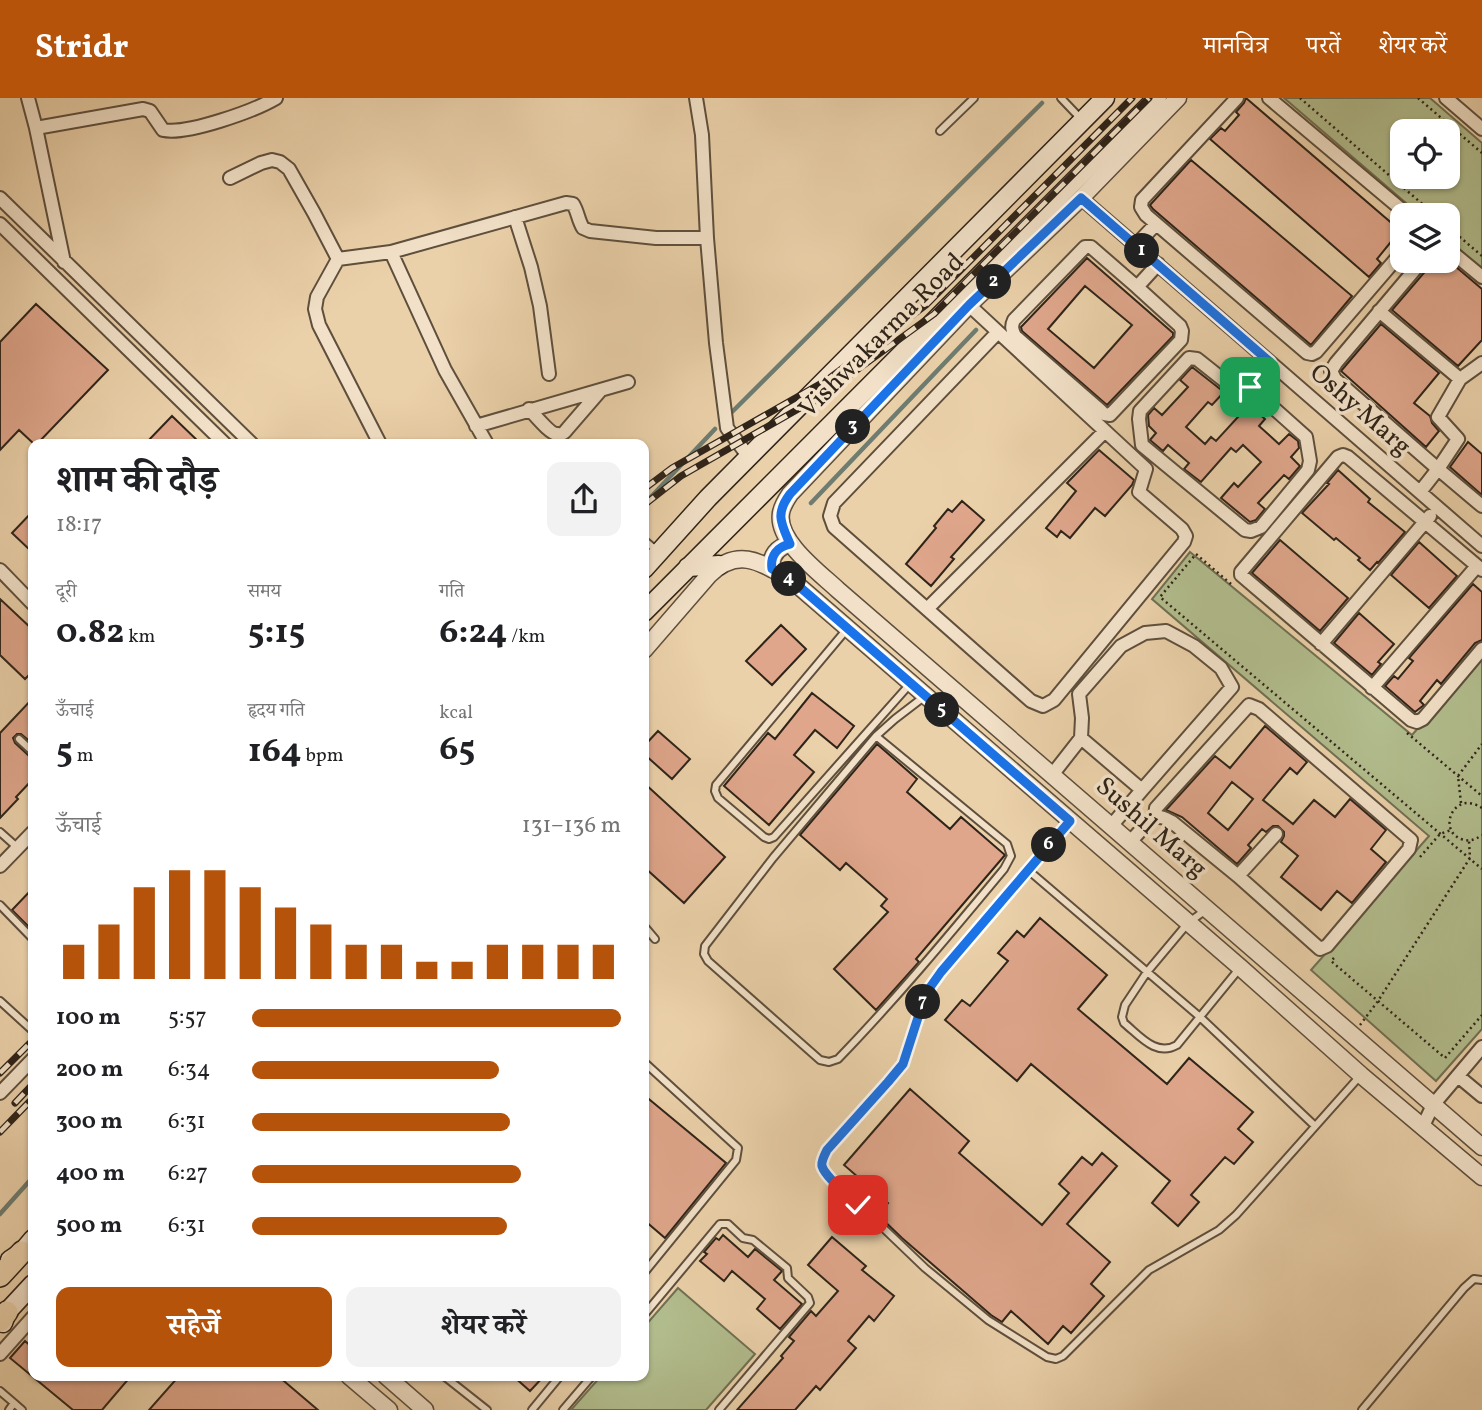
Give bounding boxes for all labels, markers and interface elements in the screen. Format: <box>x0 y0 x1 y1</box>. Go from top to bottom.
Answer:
text: Stridr <box>35 26 128 72</box>
text: मानचित्र <box>1203 30 1268 64</box>
text: परतें <box>1306 30 1341 64</box>
text: शेयर करें <box>1379 30 1447 64</box>
map controls <box>1390 119 1460 273</box>
button: locate <box>1390 119 1460 189</box>
button: layers <box>1390 203 1460 273</box>
pin: 1 <box>1124 234 1160 268</box>
text: 1 <box>1138 237 1145 263</box>
street label: Vishwakarma Road <box>791 245 973 427</box>
pin: 2 <box>976 264 1012 300</box>
text: 2 <box>989 268 998 294</box>
street label: Oshy Marg <box>1301 356 1419 464</box>
pin <box>1220 357 1280 417</box>
icon: arrive <box>1231 368 1269 406</box>
pin: 3 <box>836 410 870 444</box>
text: 3 <box>848 413 857 439</box>
text: शाम की दौड़ <box>56 456 218 509</box>
button: share <box>547 462 621 536</box>
text: 18:17 <box>56 509 102 541</box>
pin: 4 <box>772 561 806 596</box>
text: 4 <box>783 565 794 591</box>
text: दूरी <box>56 579 77 605</box>
text: समय <box>248 579 281 605</box>
text: गति <box>439 579 464 605</box>
text: 0.82 <box>56 609 124 657</box>
text: 5:15 <box>248 609 305 657</box>
text: 6:24 <box>439 609 507 657</box>
text: km <box>124 624 155 650</box>
text: /km <box>507 624 545 650</box>
pin: 5 <box>925 692 960 728</box>
text: 5 <box>937 696 946 722</box>
text: ऊँचाई <box>56 698 93 724</box>
text: हृदय गति <box>248 698 305 724</box>
text: kcal <box>439 700 473 726</box>
text: 65 <box>439 726 475 774</box>
text: 5 <box>56 728 73 776</box>
text: 164 <box>248 728 302 776</box>
text: m <box>73 743 93 769</box>
text: bpm <box>302 743 344 769</box>
street label: Sushil Marg <box>1087 769 1215 887</box>
text: ऊँचाई <box>56 810 101 842</box>
text: 131–136 m <box>522 810 621 842</box>
pin: 6 <box>1032 828 1066 862</box>
text: 6 <box>1043 831 1054 857</box>
pin: 7 <box>906 984 940 1020</box>
text: 7 <box>918 988 927 1014</box>
text: 100 m <box>56 1002 121 1034</box>
text: 5:57 <box>168 1002 207 1034</box>
text: 200 m <box>56 1054 123 1086</box>
text: 6:34 <box>168 1054 211 1086</box>
text: 300 m <box>56 1106 123 1138</box>
text: 6:31 <box>168 1106 206 1138</box>
text: 400 m <box>56 1158 125 1190</box>
text: 6:27 <box>168 1158 208 1190</box>
pin <box>828 1175 888 1235</box>
icon: check <box>839 1186 877 1224</box>
text: 500 m <box>56 1210 122 1242</box>
text: 6:31 <box>168 1210 206 1242</box>
button: सहेजें <box>56 1287 332 1367</box>
button: शेयर करें <box>346 1287 621 1367</box>

